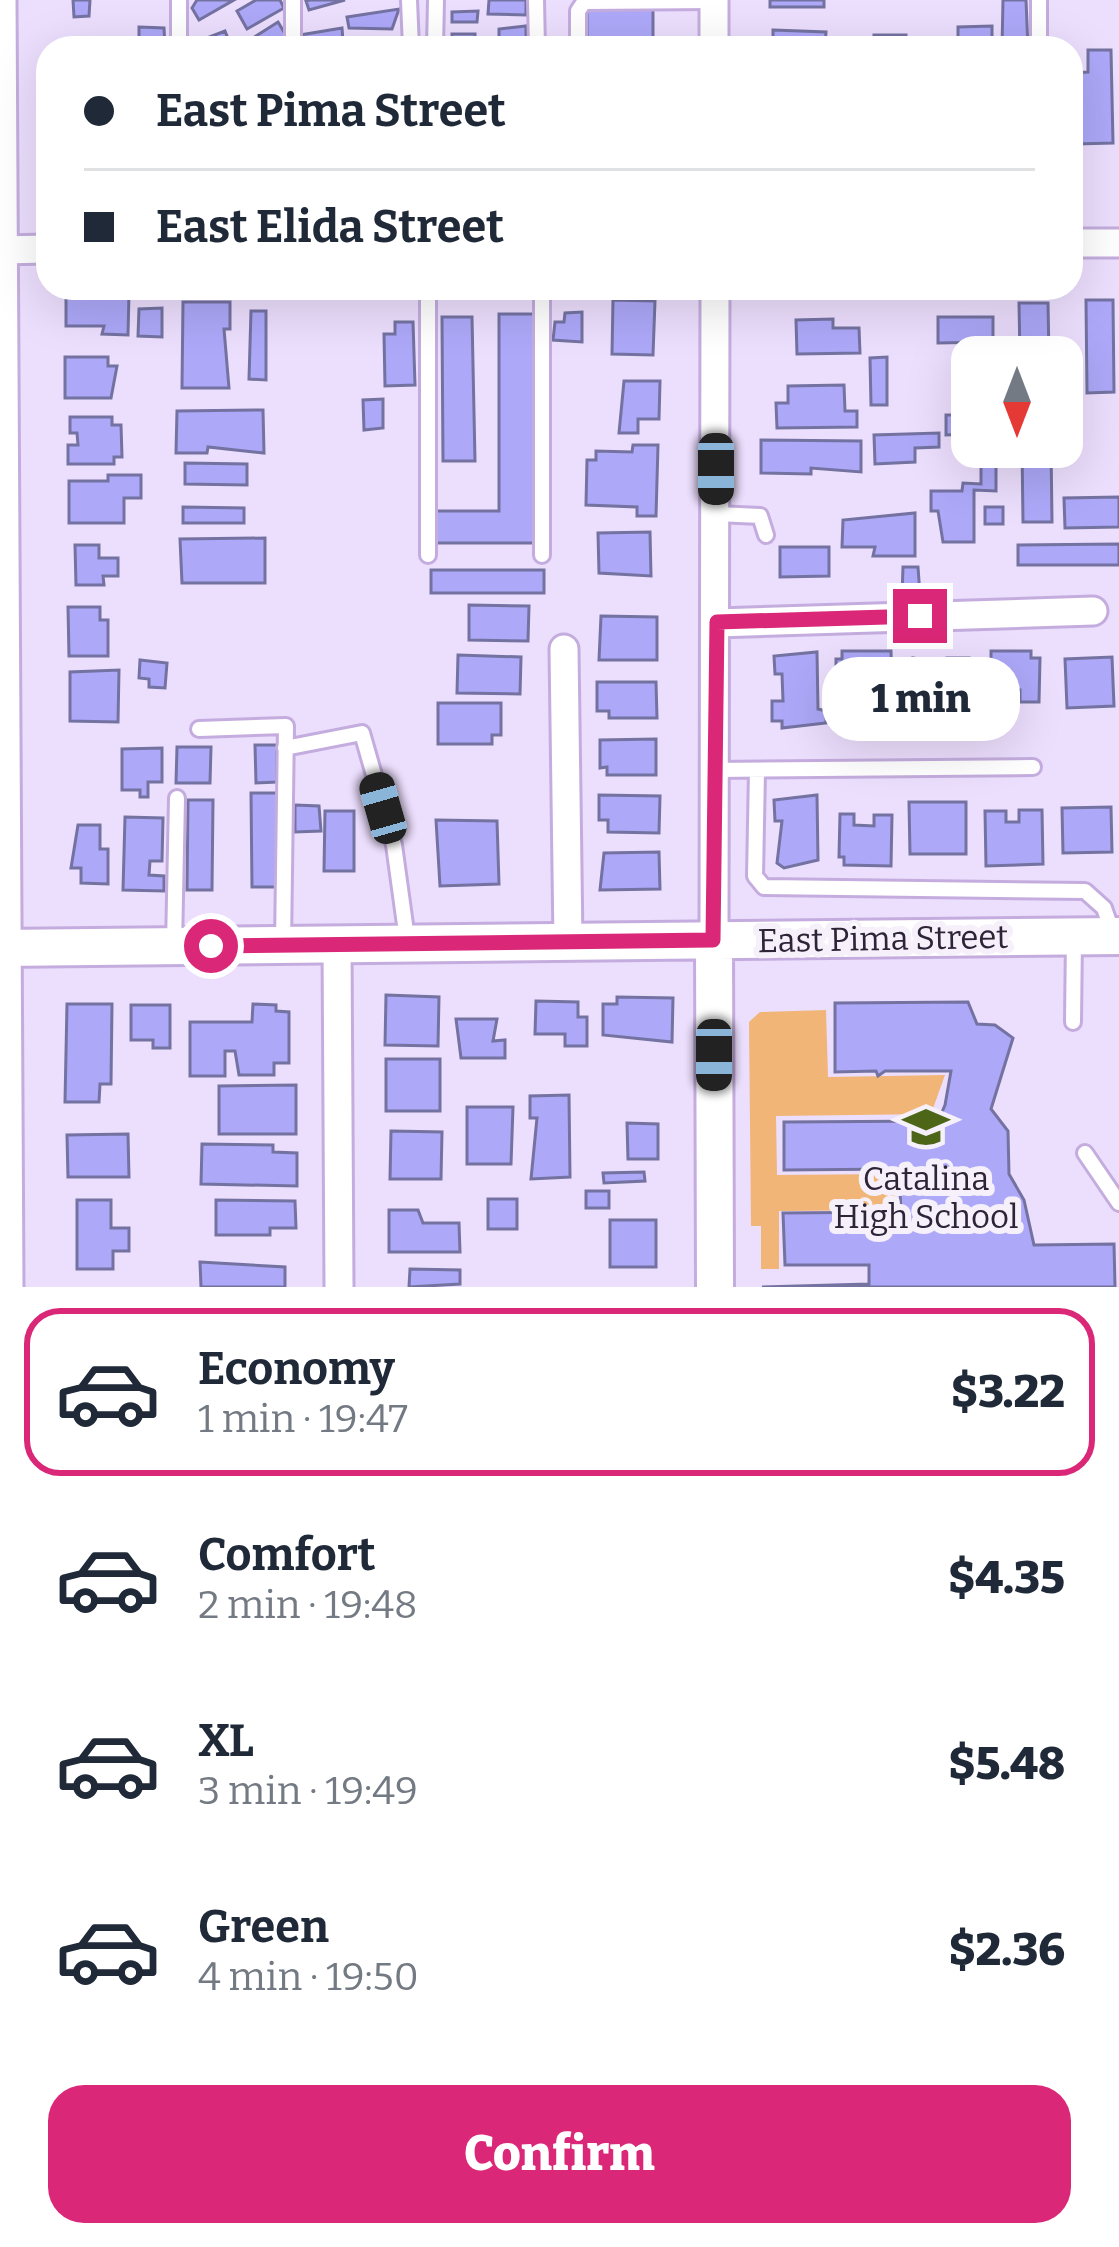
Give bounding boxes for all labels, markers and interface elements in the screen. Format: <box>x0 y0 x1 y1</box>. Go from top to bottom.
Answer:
text: East Pima Street <box>156 84 506 138</box>
text: East Elida Street <box>156 200 504 254</box>
north arrow <box>951 336 1083 468</box>
map controls <box>951 336 1083 468</box>
car <box>698 433 734 505</box>
route end <box>893 589 947 643</box>
callout: 1 min <box>821 658 1019 742</box>
text: 1 min <box>871 676 971 722</box>
car <box>356 768 410 848</box>
street label: East Pima Street <box>757 917 1009 961</box>
route start <box>184 919 238 973</box>
car <box>696 1019 732 1091</box>
school or university icon: Catalina High School <box>901 1102 951 1152</box>
place label: Catalina High School <box>834 1159 1018 1237</box>
icon: car <box>54 1338 162 1446</box>
text: Economy <box>198 1342 395 1396</box>
text: $3.22 <box>951 1365 1065 1419</box>
text: 1 min · 19:47 <box>198 1396 408 1442</box>
icon: car <box>54 1524 162 1632</box>
text: Comfort <box>198 1528 376 1582</box>
text: $4.35 <box>948 1551 1065 1605</box>
text: 2 min · 19:48 <box>198 1582 418 1628</box>
icon: car <box>54 1710 162 1818</box>
text: XL <box>198 1714 254 1768</box>
text: $5.48 <box>948 1737 1065 1791</box>
text: 3 min · 19:49 <box>198 1768 418 1814</box>
icon: car <box>54 1896 162 2004</box>
text: Green <box>198 1900 329 1954</box>
text: $2.36 <box>949 1923 1065 1977</box>
text: 4 min · 19:50 <box>198 1954 419 2000</box>
button: Confirm <box>48 2085 1071 2223</box>

